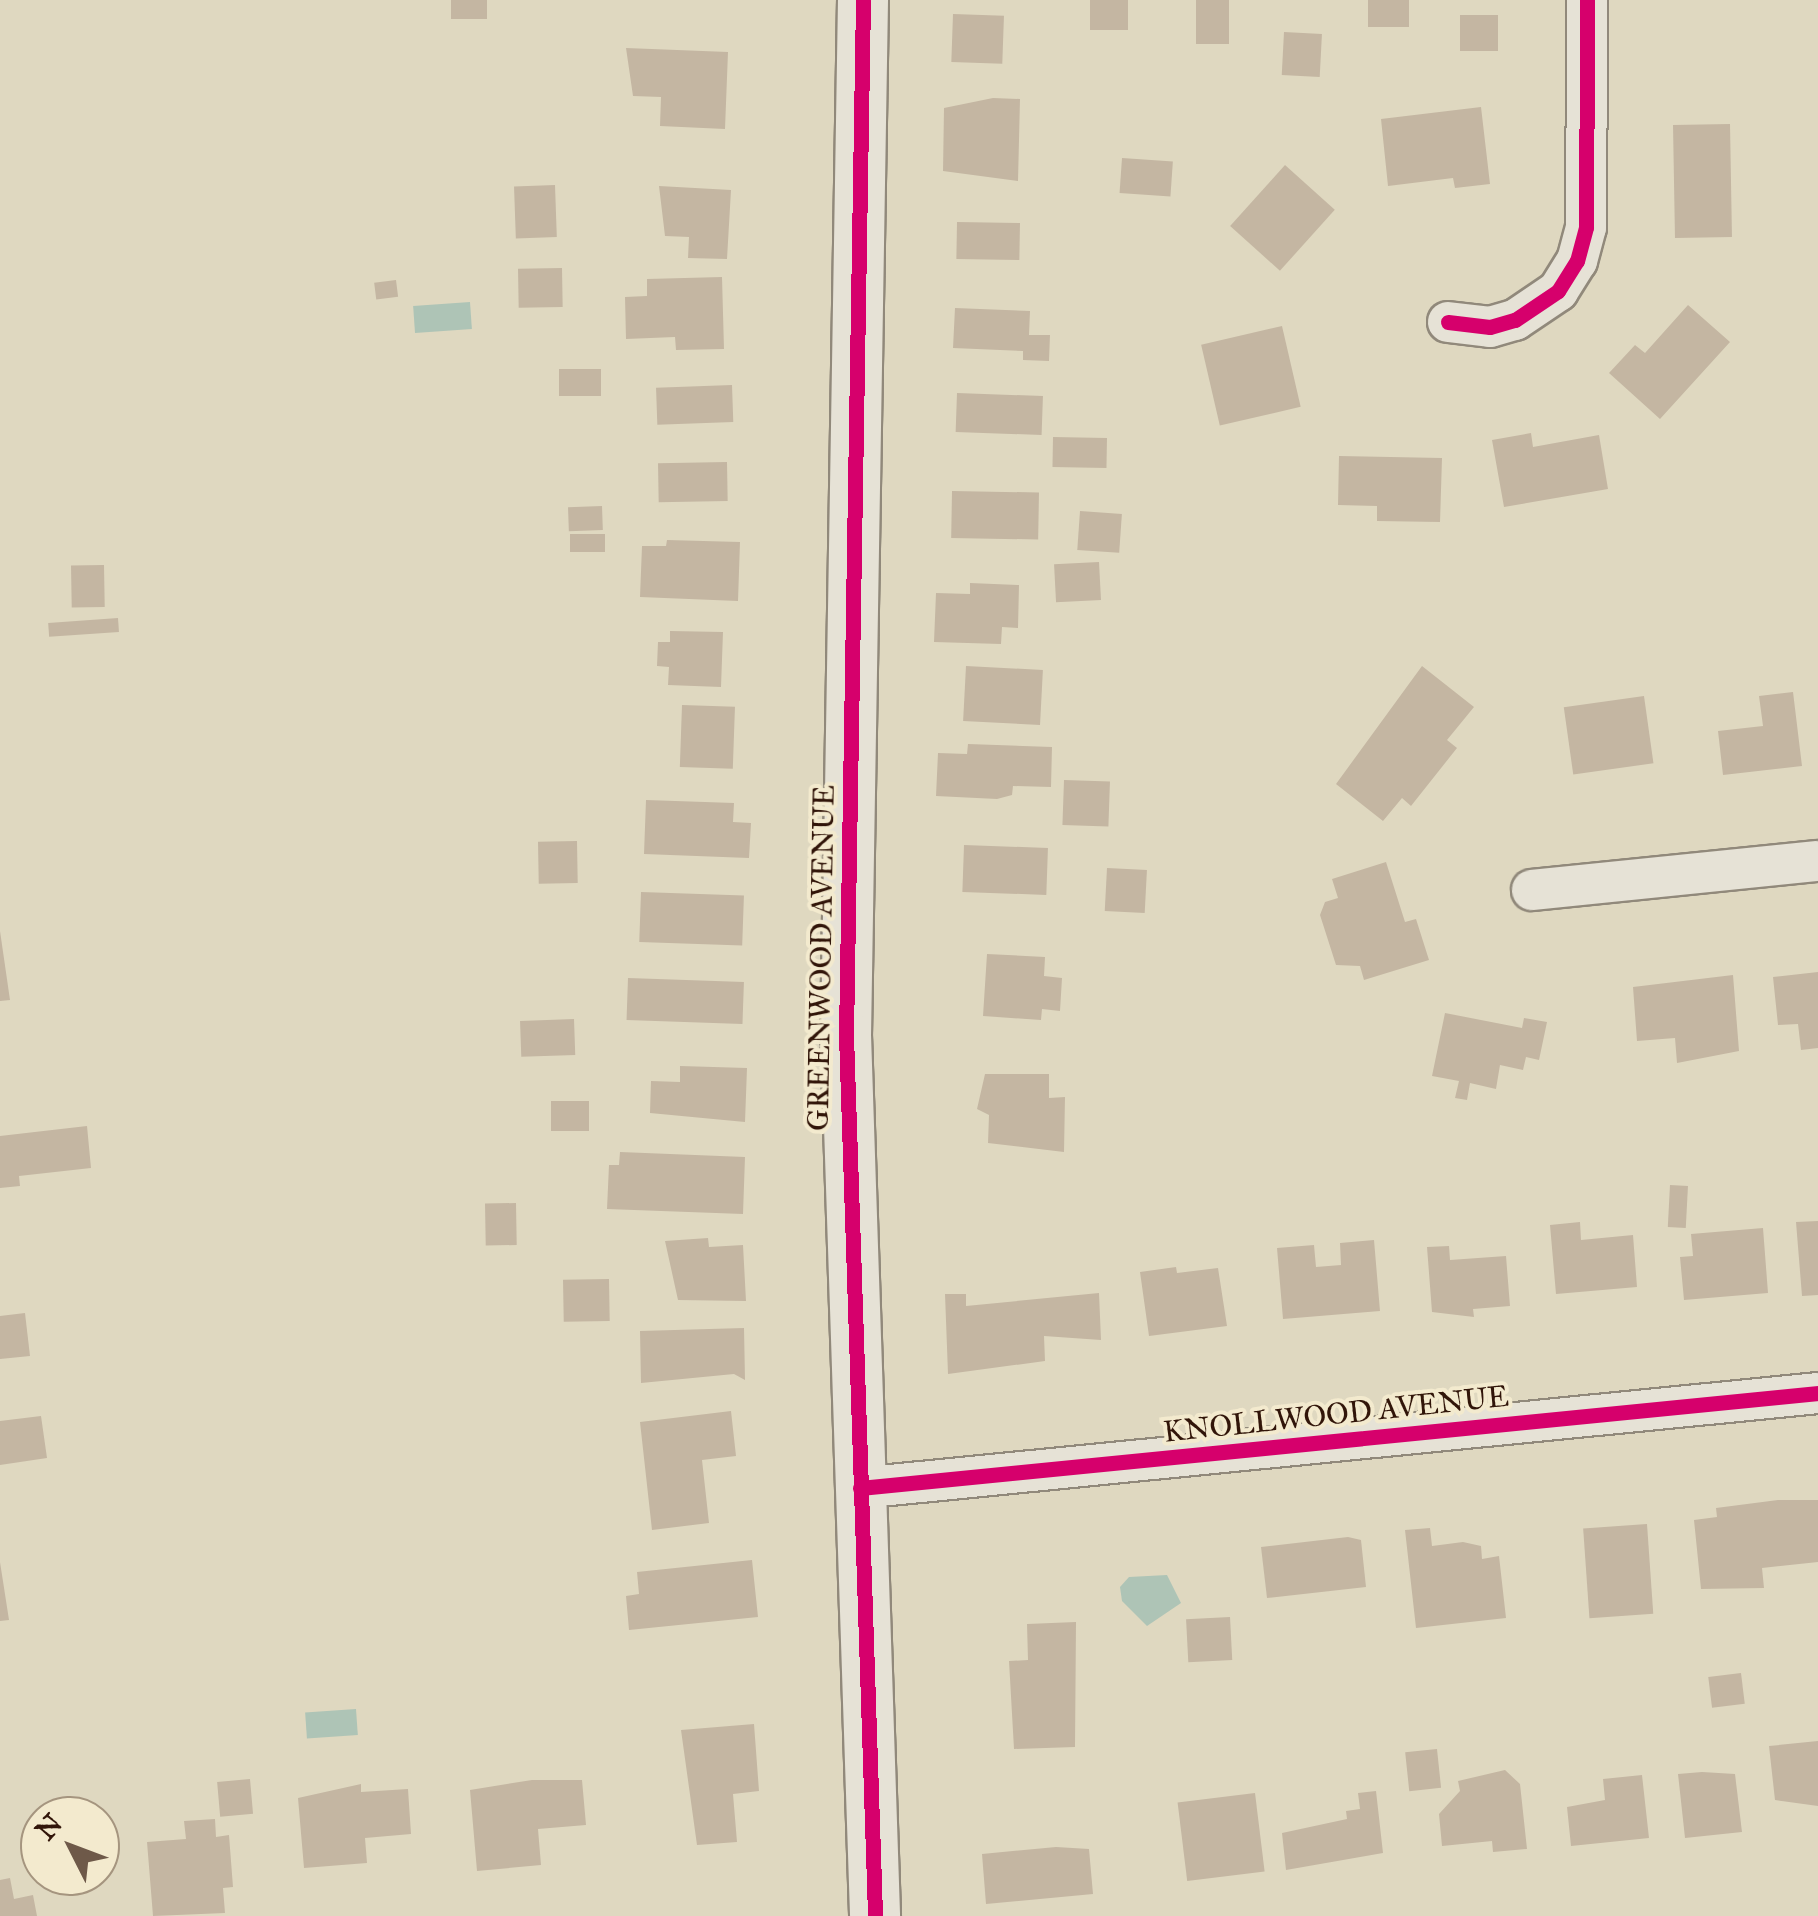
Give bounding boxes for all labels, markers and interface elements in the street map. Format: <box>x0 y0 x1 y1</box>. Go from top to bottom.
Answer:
street label: GREENWOOD AVENUE <box>800 785 842 1131</box>
street label: KNOLLWOOD AVENUE <box>1161 1378 1511 1450</box>
north arrow <box>20 1796 120 1896</box>
text: N <box>28 1806 70 1847</box>

